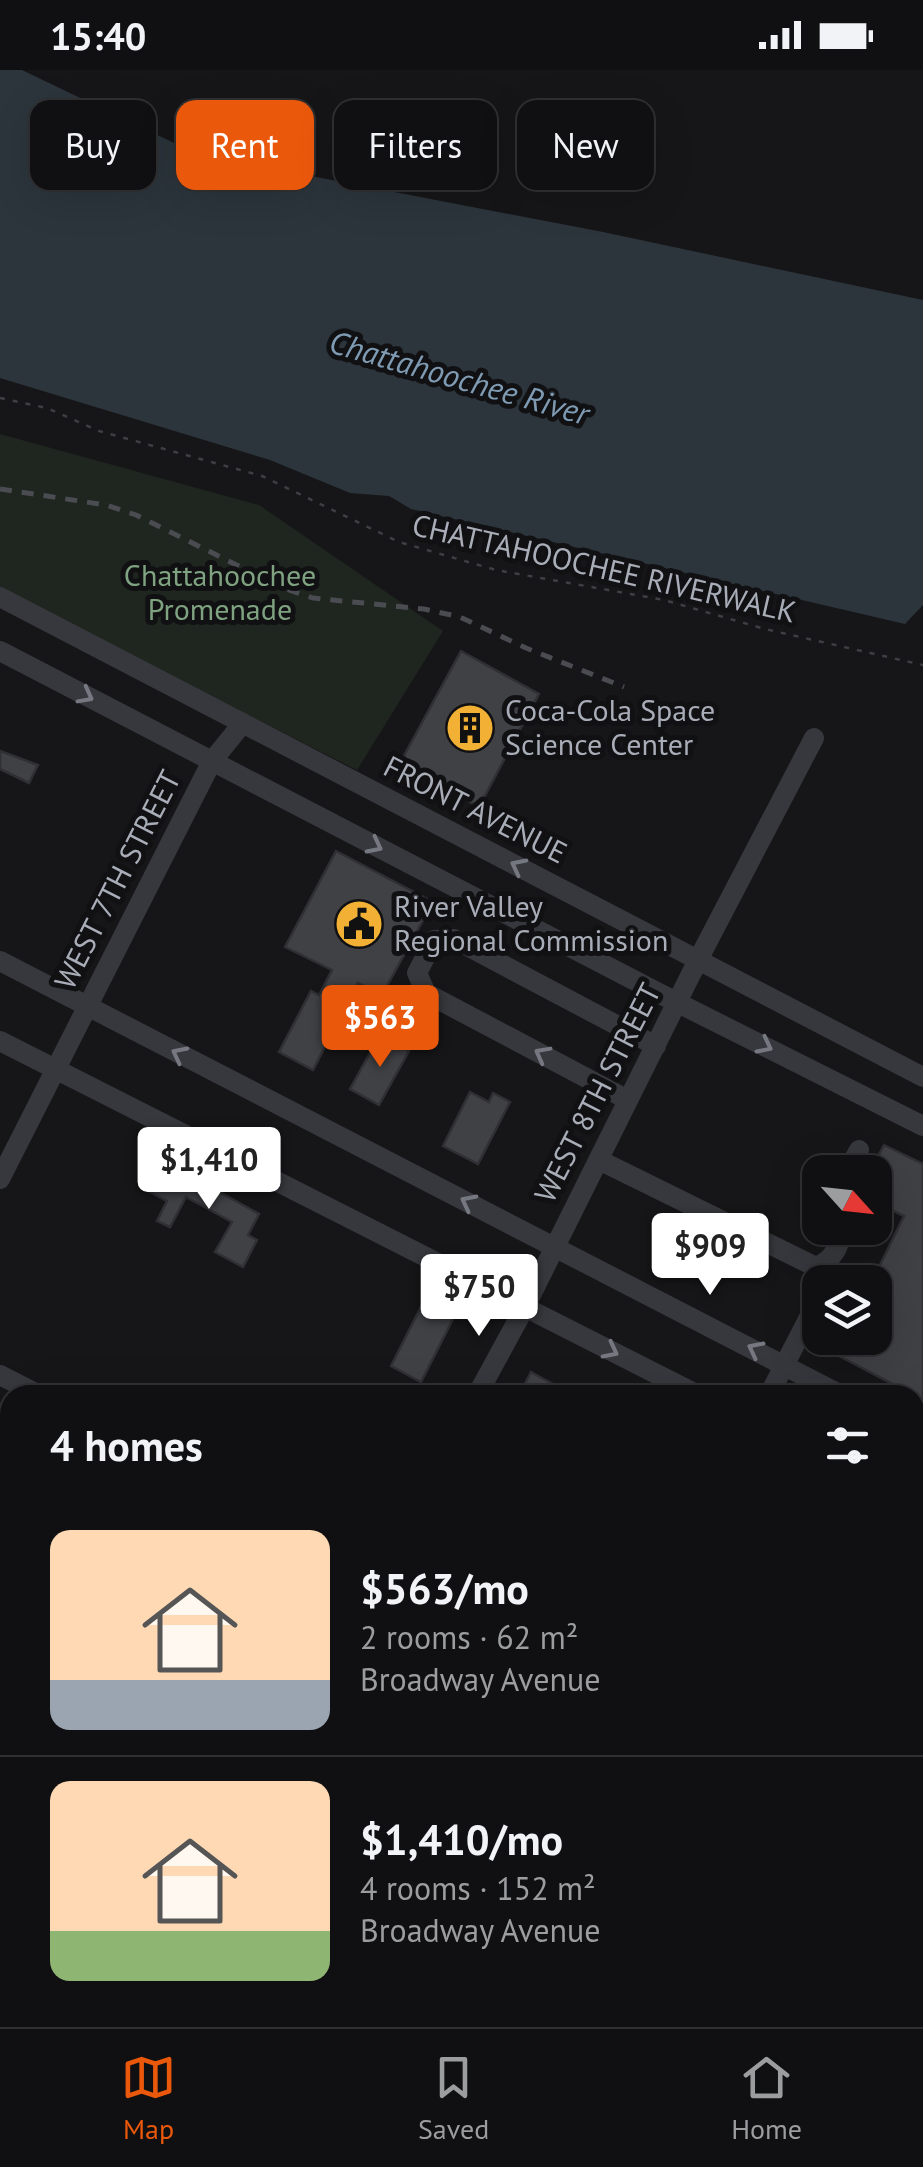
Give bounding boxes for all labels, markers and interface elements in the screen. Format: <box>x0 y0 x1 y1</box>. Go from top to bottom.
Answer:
text: 15:40 <box>50 11 146 60</box>
chip: Buy <box>30 100 156 190</box>
chip: Rent <box>176 100 314 190</box>
chip: Filters <box>334 100 497 190</box>
chip: New <box>517 100 654 190</box>
water label: Chattahoochee River <box>325 320 596 435</box>
street label: CHATTAHOOCHEE RIVERWALK <box>409 504 800 631</box>
park label: Chattahoochee Promenade <box>124 555 316 628</box>
one-way arrow <box>76 684 94 703</box>
place label: Coca-Cola Space Science Center <box>505 690 715 763</box>
building icon: Coca-Cola Space Science Center <box>444 702 496 754</box>
street label: FRONT AVENUE <box>378 746 574 872</box>
street label: WEST 7TH STREET <box>45 763 189 995</box>
one-way arrow <box>364 834 382 853</box>
one-way arrow <box>510 859 528 878</box>
place label: River Valley Regional Commission <box>394 886 668 959</box>
public building icon: River Valley Regional Commission <box>333 898 385 950</box>
street label: WEST 8TH STREET <box>525 976 669 1208</box>
pin: $563 <box>321 985 439 1070</box>
text: $563 <box>344 996 416 1038</box>
one-way arrow <box>755 1034 773 1054</box>
one-way arrow <box>171 1046 189 1066</box>
one-way arrow <box>534 1047 552 1067</box>
pin: $1,410 <box>128 1127 290 1212</box>
text: $1,410 <box>160 1138 258 1180</box>
north arrow <box>802 1155 892 1245</box>
map controls <box>802 1155 892 1355</box>
one-way arrow <box>461 1195 479 1214</box>
pin: $909 <box>651 1213 769 1298</box>
text: $909 <box>674 1224 746 1266</box>
pin: $750 <box>420 1254 538 1339</box>
text: $750 <box>443 1265 515 1307</box>
button: layers <box>802 1265 892 1355</box>
one-way arrow <box>601 1339 619 1358</box>
one-way arrow <box>747 1342 765 1361</box>
text: 4 homes <box>50 1418 203 1473</box>
icon: filters <box>820 1418 875 1473</box>
text: $563/mo <box>360 1561 529 1616</box>
icon: home <box>130 1570 250 1690</box>
text: 2 rooms · 62 m² <box>360 1616 578 1658</box>
text: Broadway Avenue <box>360 1658 600 1700</box>
text: $1,410/mo <box>360 1812 563 1867</box>
icon: home <box>130 1821 250 1941</box>
text: 4 rooms · 152 m² <box>360 1867 596 1909</box>
text: Broadway Avenue <box>360 1909 600 1951</box>
tab: Map <box>121 2050 176 2147</box>
tab: Saved <box>418 2050 489 2147</box>
tab: Home <box>731 2050 802 2147</box>

